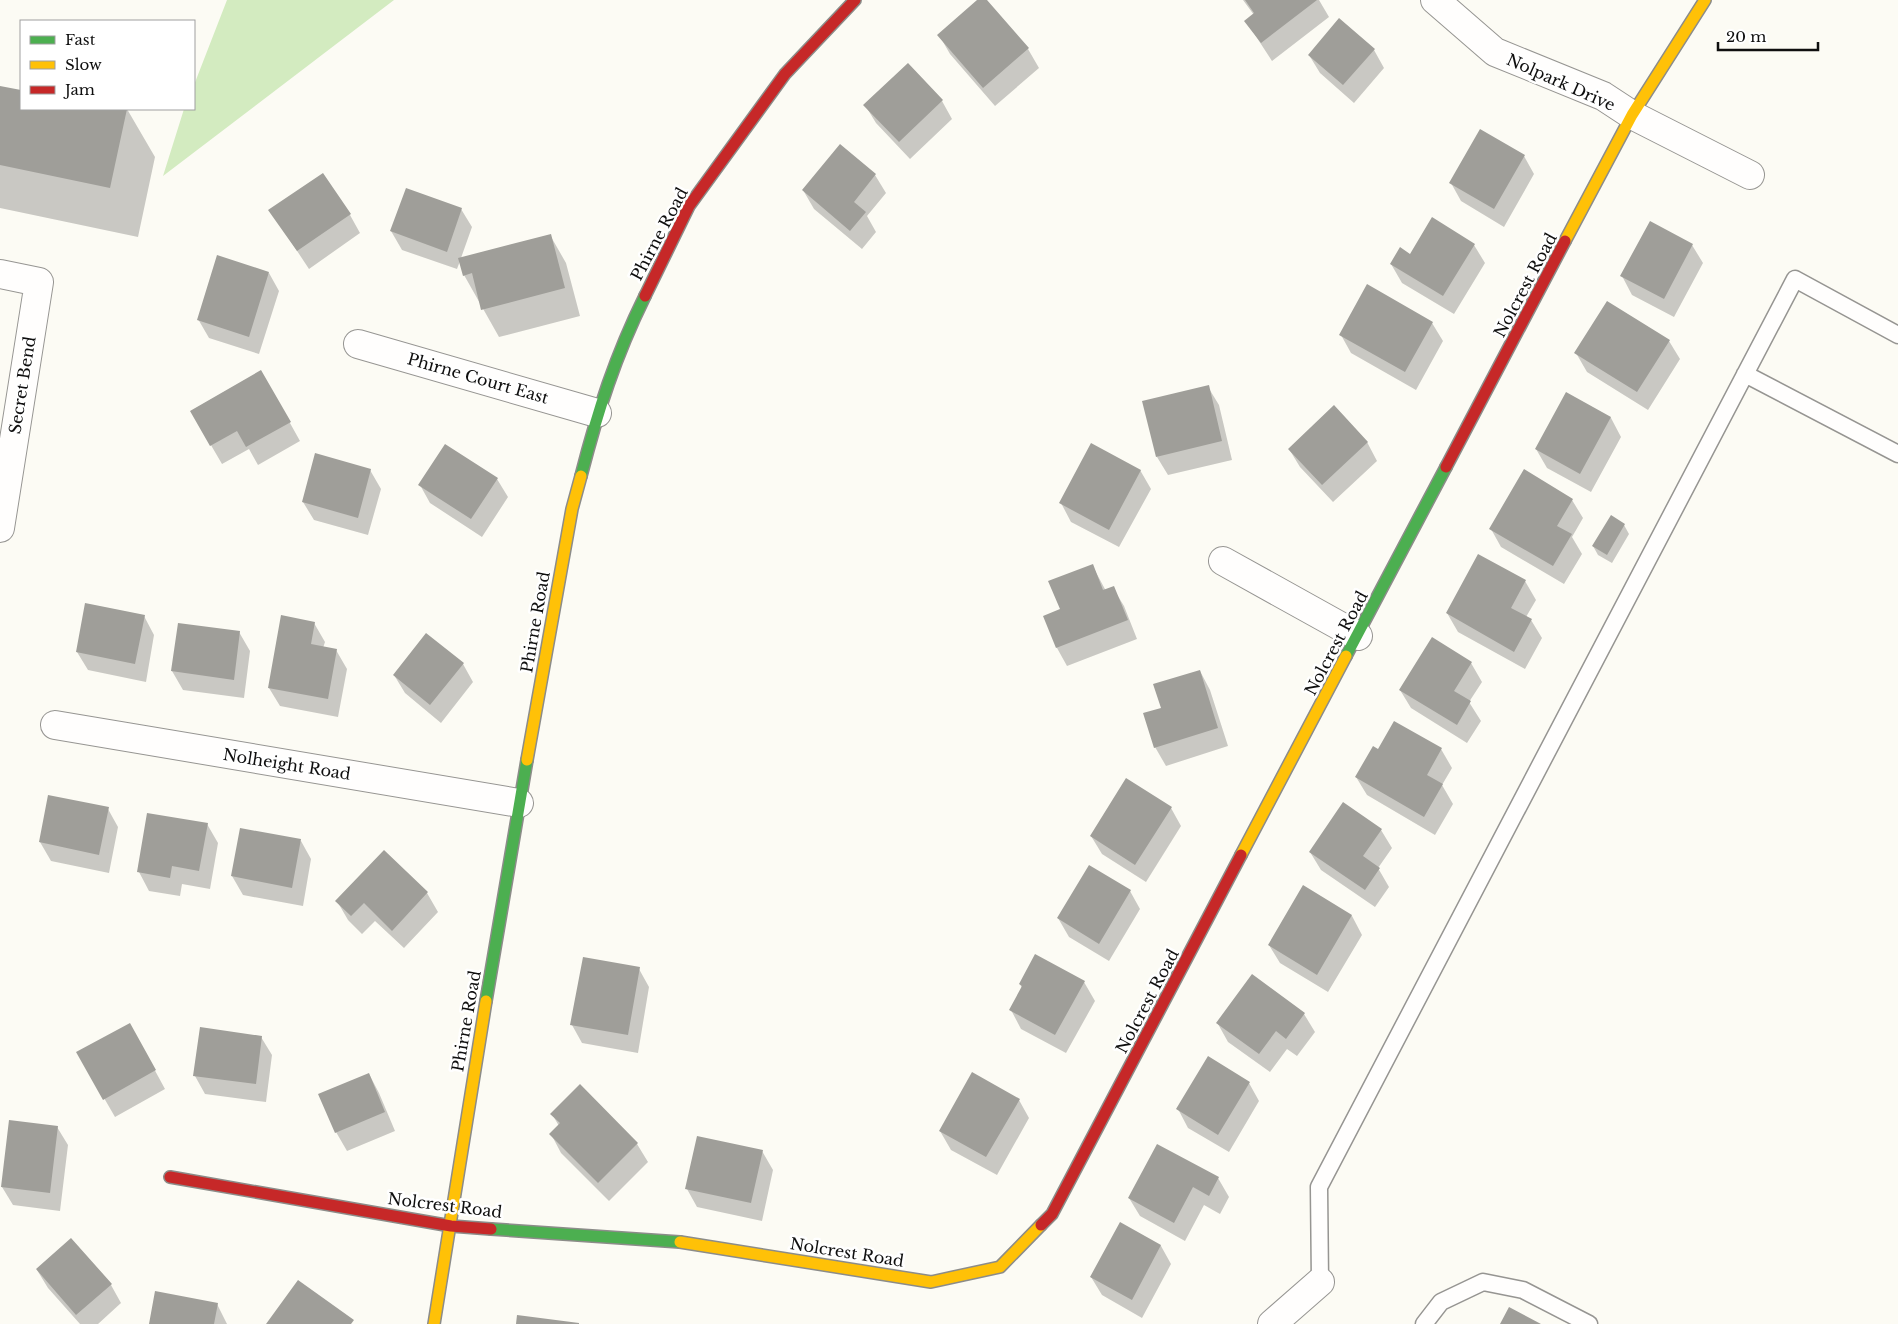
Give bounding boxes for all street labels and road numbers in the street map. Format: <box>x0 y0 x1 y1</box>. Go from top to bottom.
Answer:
street label: Nolpark Drive <box>1504 49 1618 115</box>
street label: Phirne Road <box>626 184 692 284</box>
street label: Nolcrest Road <box>1489 229 1561 341</box>
street label: Secret Bend <box>4 335 40 435</box>
street label: Phirne Court East <box>405 348 551 408</box>
street label: Phirne Road <box>516 570 554 674</box>
street label: Nolcrest Road <box>1300 587 1372 699</box>
street label: Nolheight Road <box>222 744 352 784</box>
street label: Nolcrest Road <box>1111 945 1183 1057</box>
street label: Phirne Road <box>447 969 485 1073</box>
street label: Nolcrest Road <box>387 1188 504 1222</box>
street label: Nolcrest Road <box>789 1233 906 1271</box>

